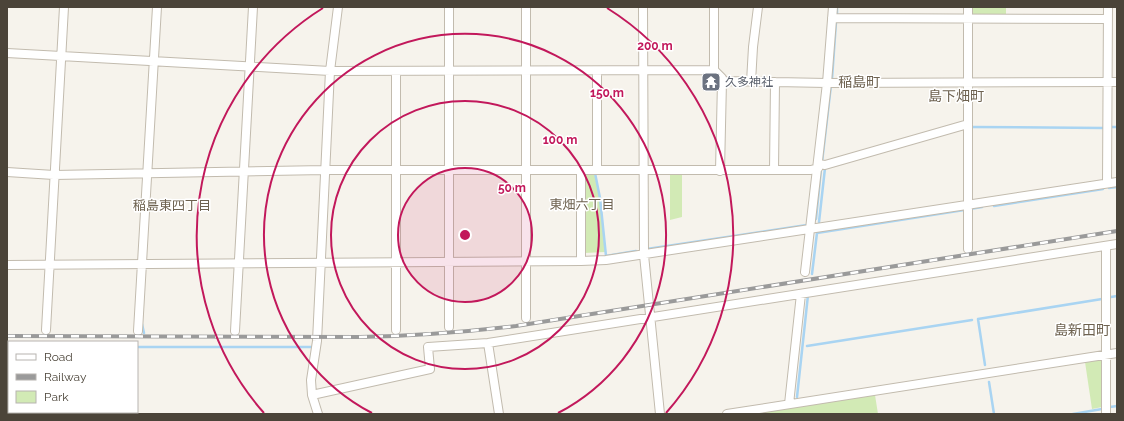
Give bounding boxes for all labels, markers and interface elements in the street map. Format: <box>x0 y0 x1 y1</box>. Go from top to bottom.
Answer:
text: 200 m <box>637 39 673 53</box>
temple icon: 久多神社 <box>700 71 722 93</box>
district label: 稲島町 <box>838 74 880 90</box>
place label: 久多神社 <box>725 75 773 89</box>
text: 150 m <box>590 86 624 100</box>
district label: 島下畑町 <box>928 88 984 104</box>
text: 100 m <box>543 133 577 147</box>
text: 50 m <box>498 181 526 195</box>
district label: 東畑六丁目 <box>549 197 615 212</box>
district label: 稲島東四丁目 <box>133 198 211 213</box>
centre of rings <box>458 228 472 242</box>
district label: 島新田町 <box>1054 322 1110 338</box>
legend <box>8 341 138 413</box>
text: Road <box>44 350 73 364</box>
text: Railway <box>44 370 87 384</box>
text: Park <box>44 390 69 404</box>

